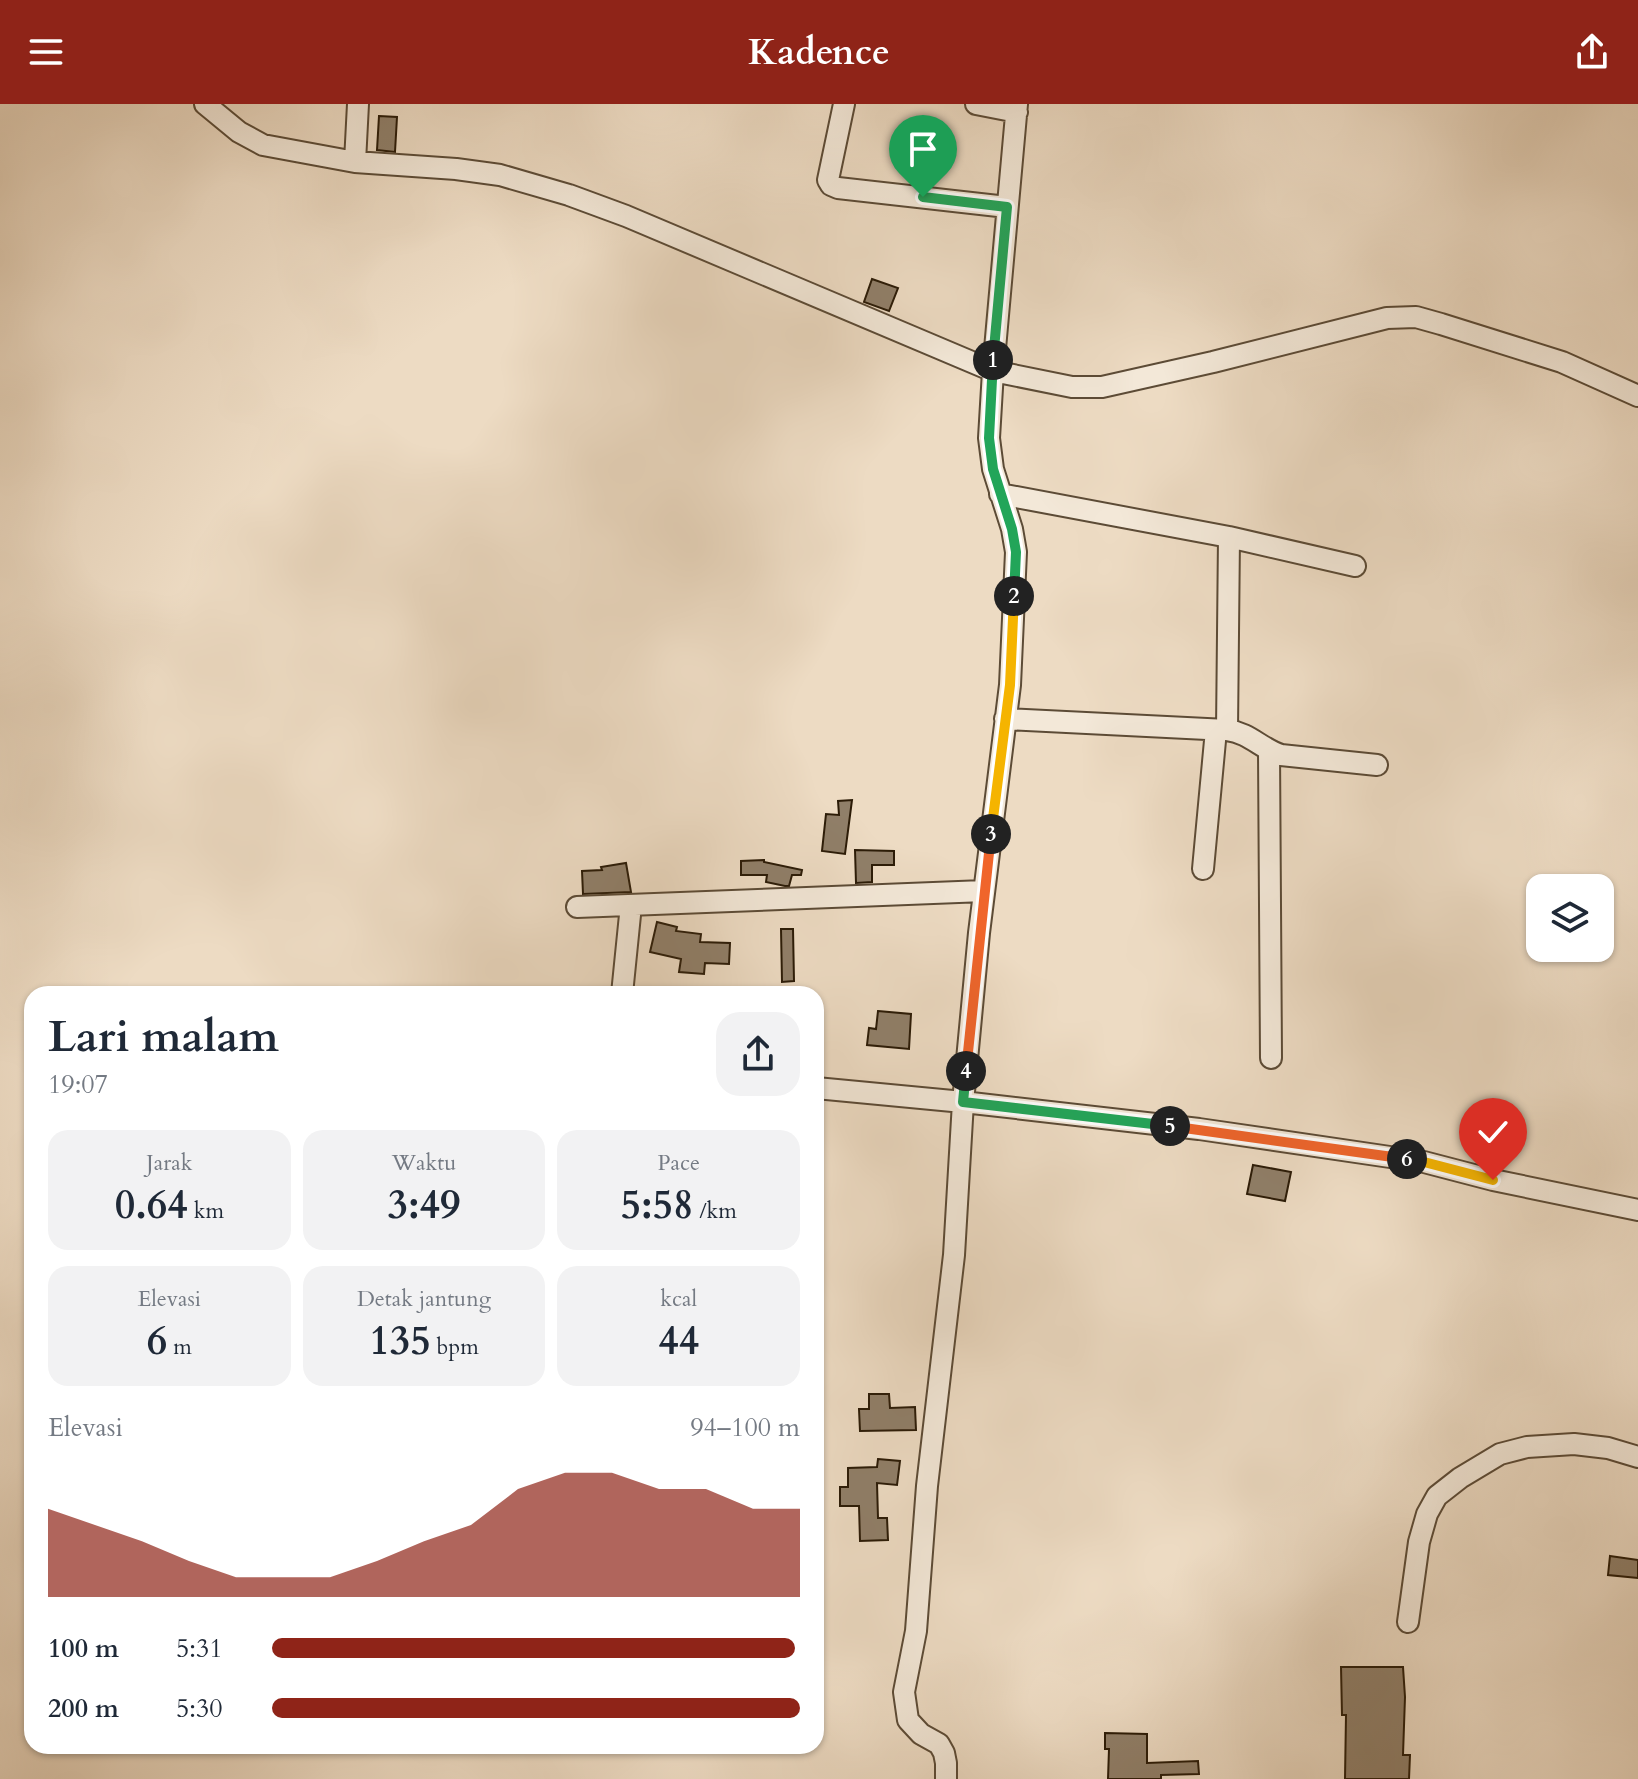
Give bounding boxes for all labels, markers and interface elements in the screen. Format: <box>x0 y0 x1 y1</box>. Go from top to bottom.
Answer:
text: Kadence <box>748 28 890 77</box>
icon: menu <box>24 30 68 74</box>
icon: share <box>1570 30 1614 74</box>
pin <box>889 115 957 197</box>
icon: arrive <box>901 127 945 171</box>
pin: 1 <box>973 340 1013 380</box>
text: 1 <box>987 345 999 375</box>
pin: 2 <box>994 576 1034 616</box>
text: 2 <box>1008 581 1020 611</box>
pin: 3 <box>971 814 1011 854</box>
text: 3 <box>985 819 997 849</box>
map controls <box>1526 874 1614 962</box>
button: layers <box>1526 874 1614 962</box>
text: Lari malam <box>48 1007 279 1067</box>
button: share <box>716 1012 800 1096</box>
pin: 4 <box>946 1051 986 1091</box>
text: 4 <box>960 1056 972 1086</box>
text: 19:07 <box>48 1067 108 1102</box>
pin <box>1459 1098 1527 1180</box>
pin: 5 <box>1150 1106 1190 1146</box>
icon: check <box>1471 1110 1515 1154</box>
text: 5 <box>1164 1111 1176 1141</box>
pin: 6 <box>1387 1139 1427 1179</box>
text: 6 <box>1401 1144 1413 1174</box>
text: Jarak <box>146 1148 192 1178</box>
text: Waktu <box>392 1148 456 1178</box>
text: Pace <box>657 1148 700 1178</box>
text: 0.64 <box>115 1178 188 1233</box>
text: 3:49 <box>387 1178 461 1233</box>
text: 5:58 <box>620 1178 693 1233</box>
text: km <box>188 1196 224 1226</box>
text: /km <box>693 1196 737 1226</box>
text: Elevasi <box>138 1284 201 1314</box>
text: Detak jantung <box>357 1284 491 1314</box>
text: kcal <box>660 1284 697 1314</box>
text: 6 <box>147 1314 167 1369</box>
text: 135 <box>369 1314 431 1369</box>
text: 44 <box>658 1314 699 1369</box>
text: m <box>167 1332 192 1362</box>
text: bpm <box>431 1332 479 1362</box>
text: Elevasi <box>48 1410 123 1445</box>
text: 94–100 m <box>690 1410 800 1445</box>
text: 100 m <box>48 1631 119 1666</box>
text: 5:31 <box>176 1631 223 1666</box>
text: 200 m <box>48 1691 119 1726</box>
text: 5:30 <box>176 1691 223 1726</box>

